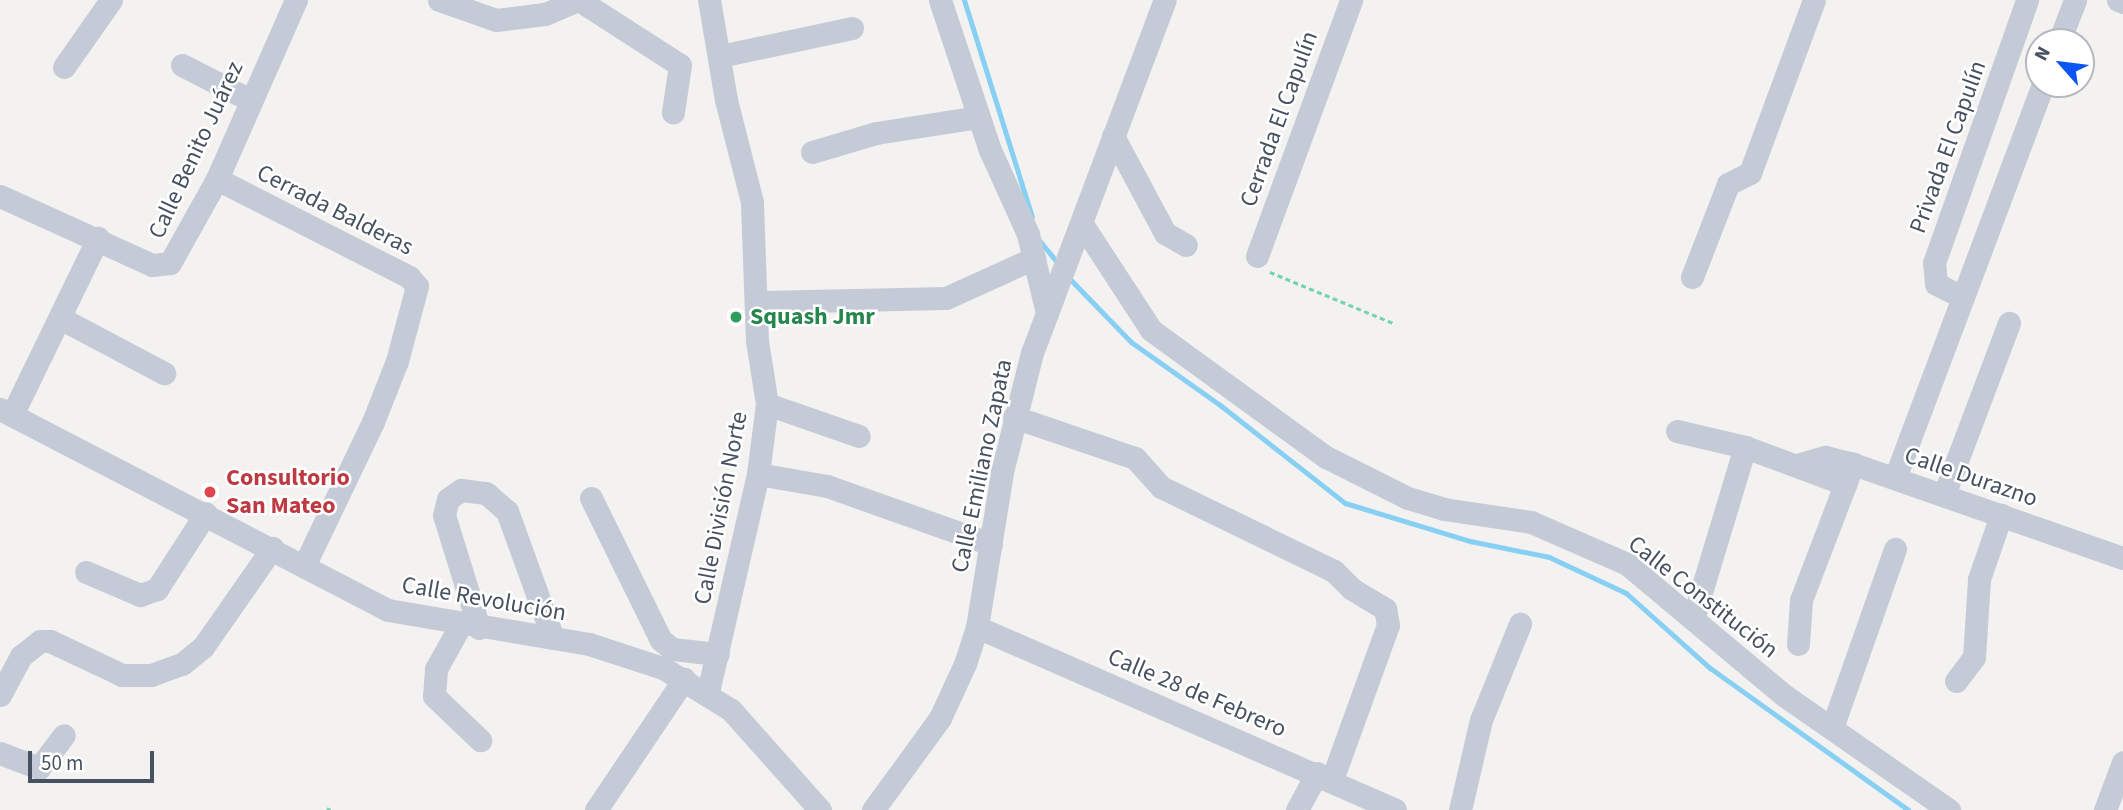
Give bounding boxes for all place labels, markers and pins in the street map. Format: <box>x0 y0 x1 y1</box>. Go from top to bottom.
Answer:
place label: Squash Jmr <box>750 303 875 331</box>
marker: Squash Jmr <box>728 309 744 325</box>
place label: Consultorio San Mateo <box>226 464 350 520</box>
marker: Consultorio San Mateo <box>200 482 220 502</box>

